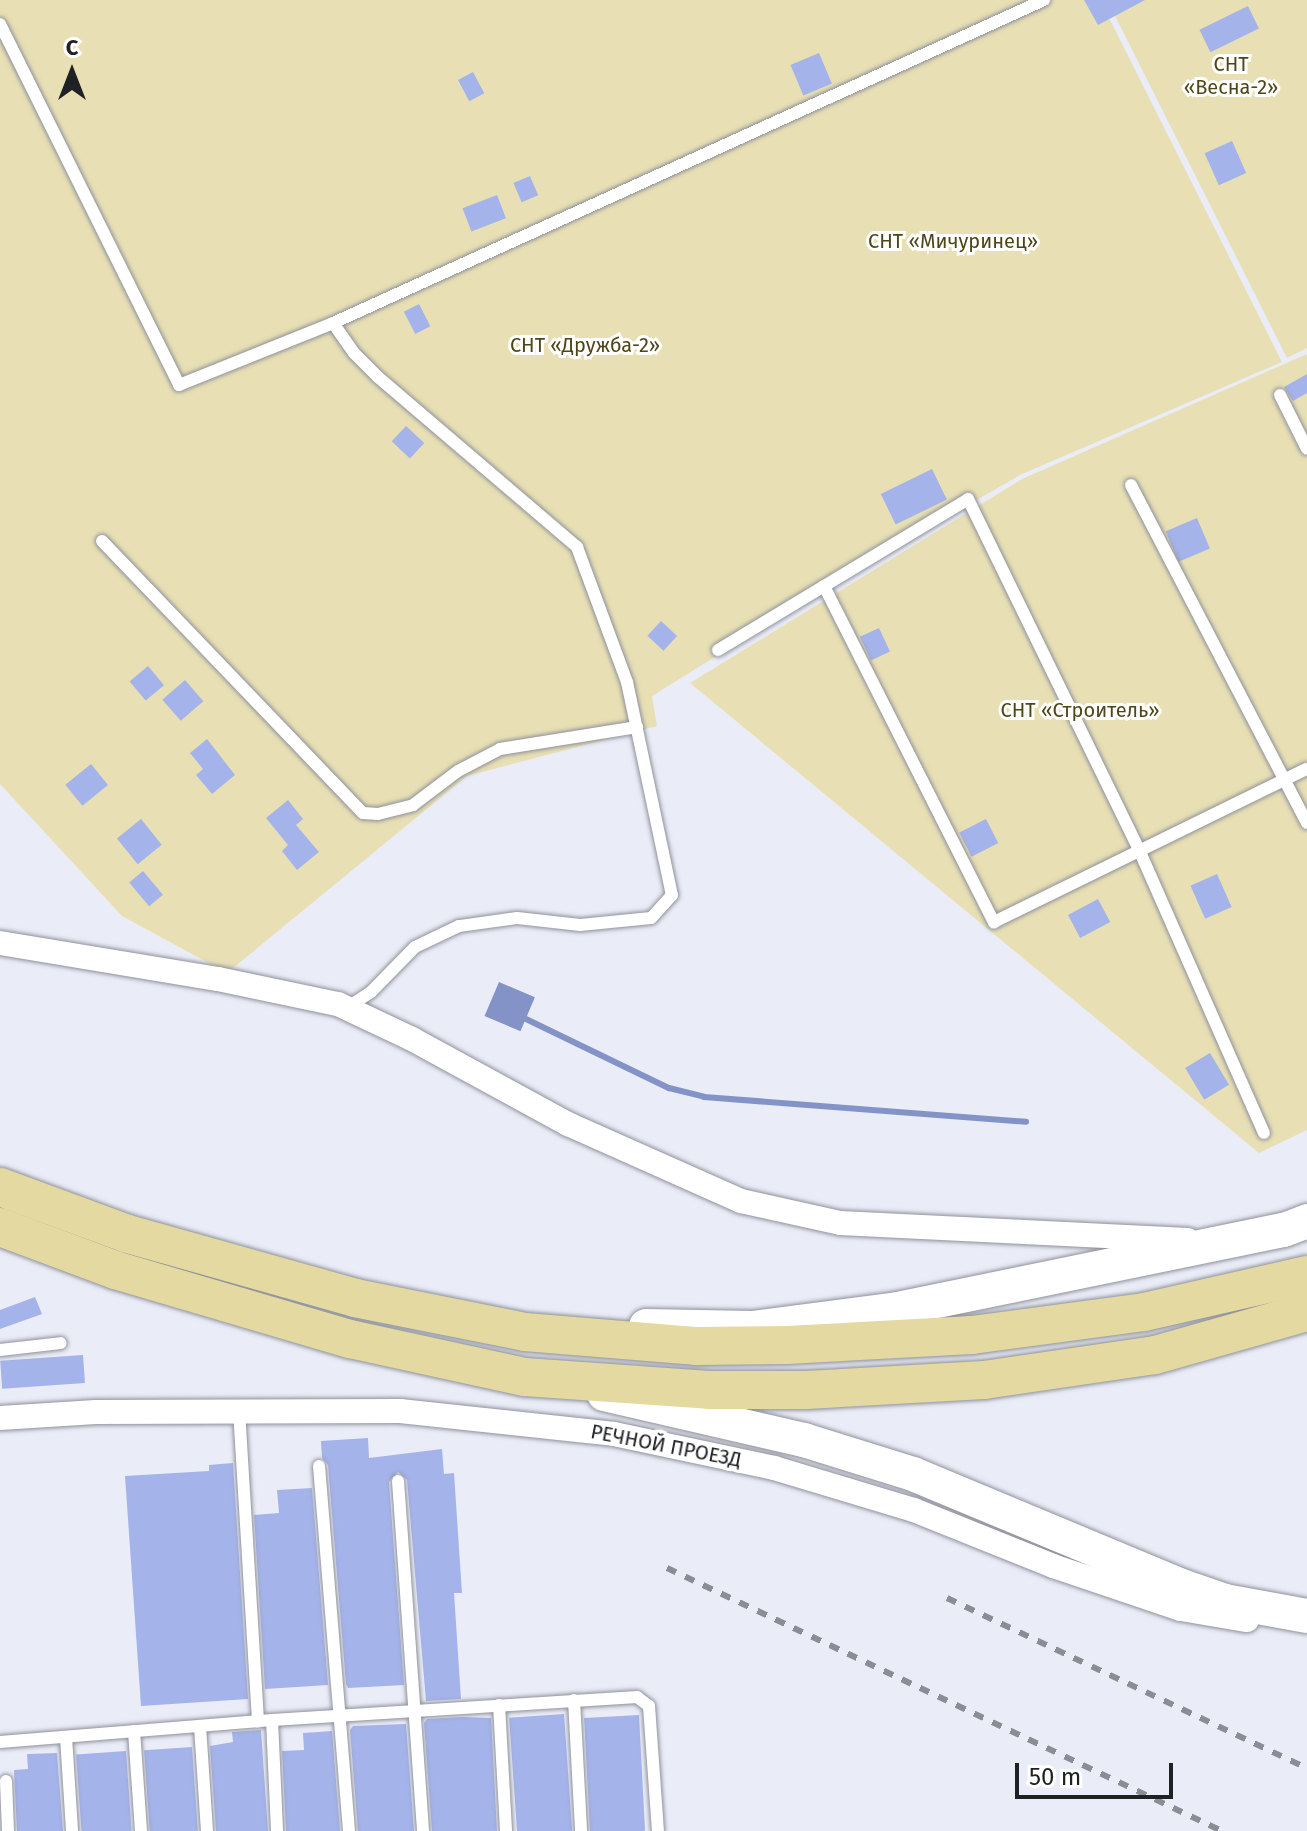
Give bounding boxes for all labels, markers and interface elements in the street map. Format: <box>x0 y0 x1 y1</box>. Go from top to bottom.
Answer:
north arrow <box>32 32 112 112</box>
text: С <box>66 34 78 61</box>
park label: СНТ «Весна-2» <box>1184 53 1278 100</box>
park label: СНТ «Мичуринец» <box>868 229 1038 253</box>
park label: СНТ «Дружба-2» <box>510 333 660 357</box>
park label: СНТ «Строитель» <box>1000 698 1160 722</box>
street label: РЕЧНОЙ ПРОЕЗД <box>589 1420 743 1472</box>
scale bar <box>1019 1747 1177 1797</box>
text: 50 m <box>1029 1763 1081 1791</box>

